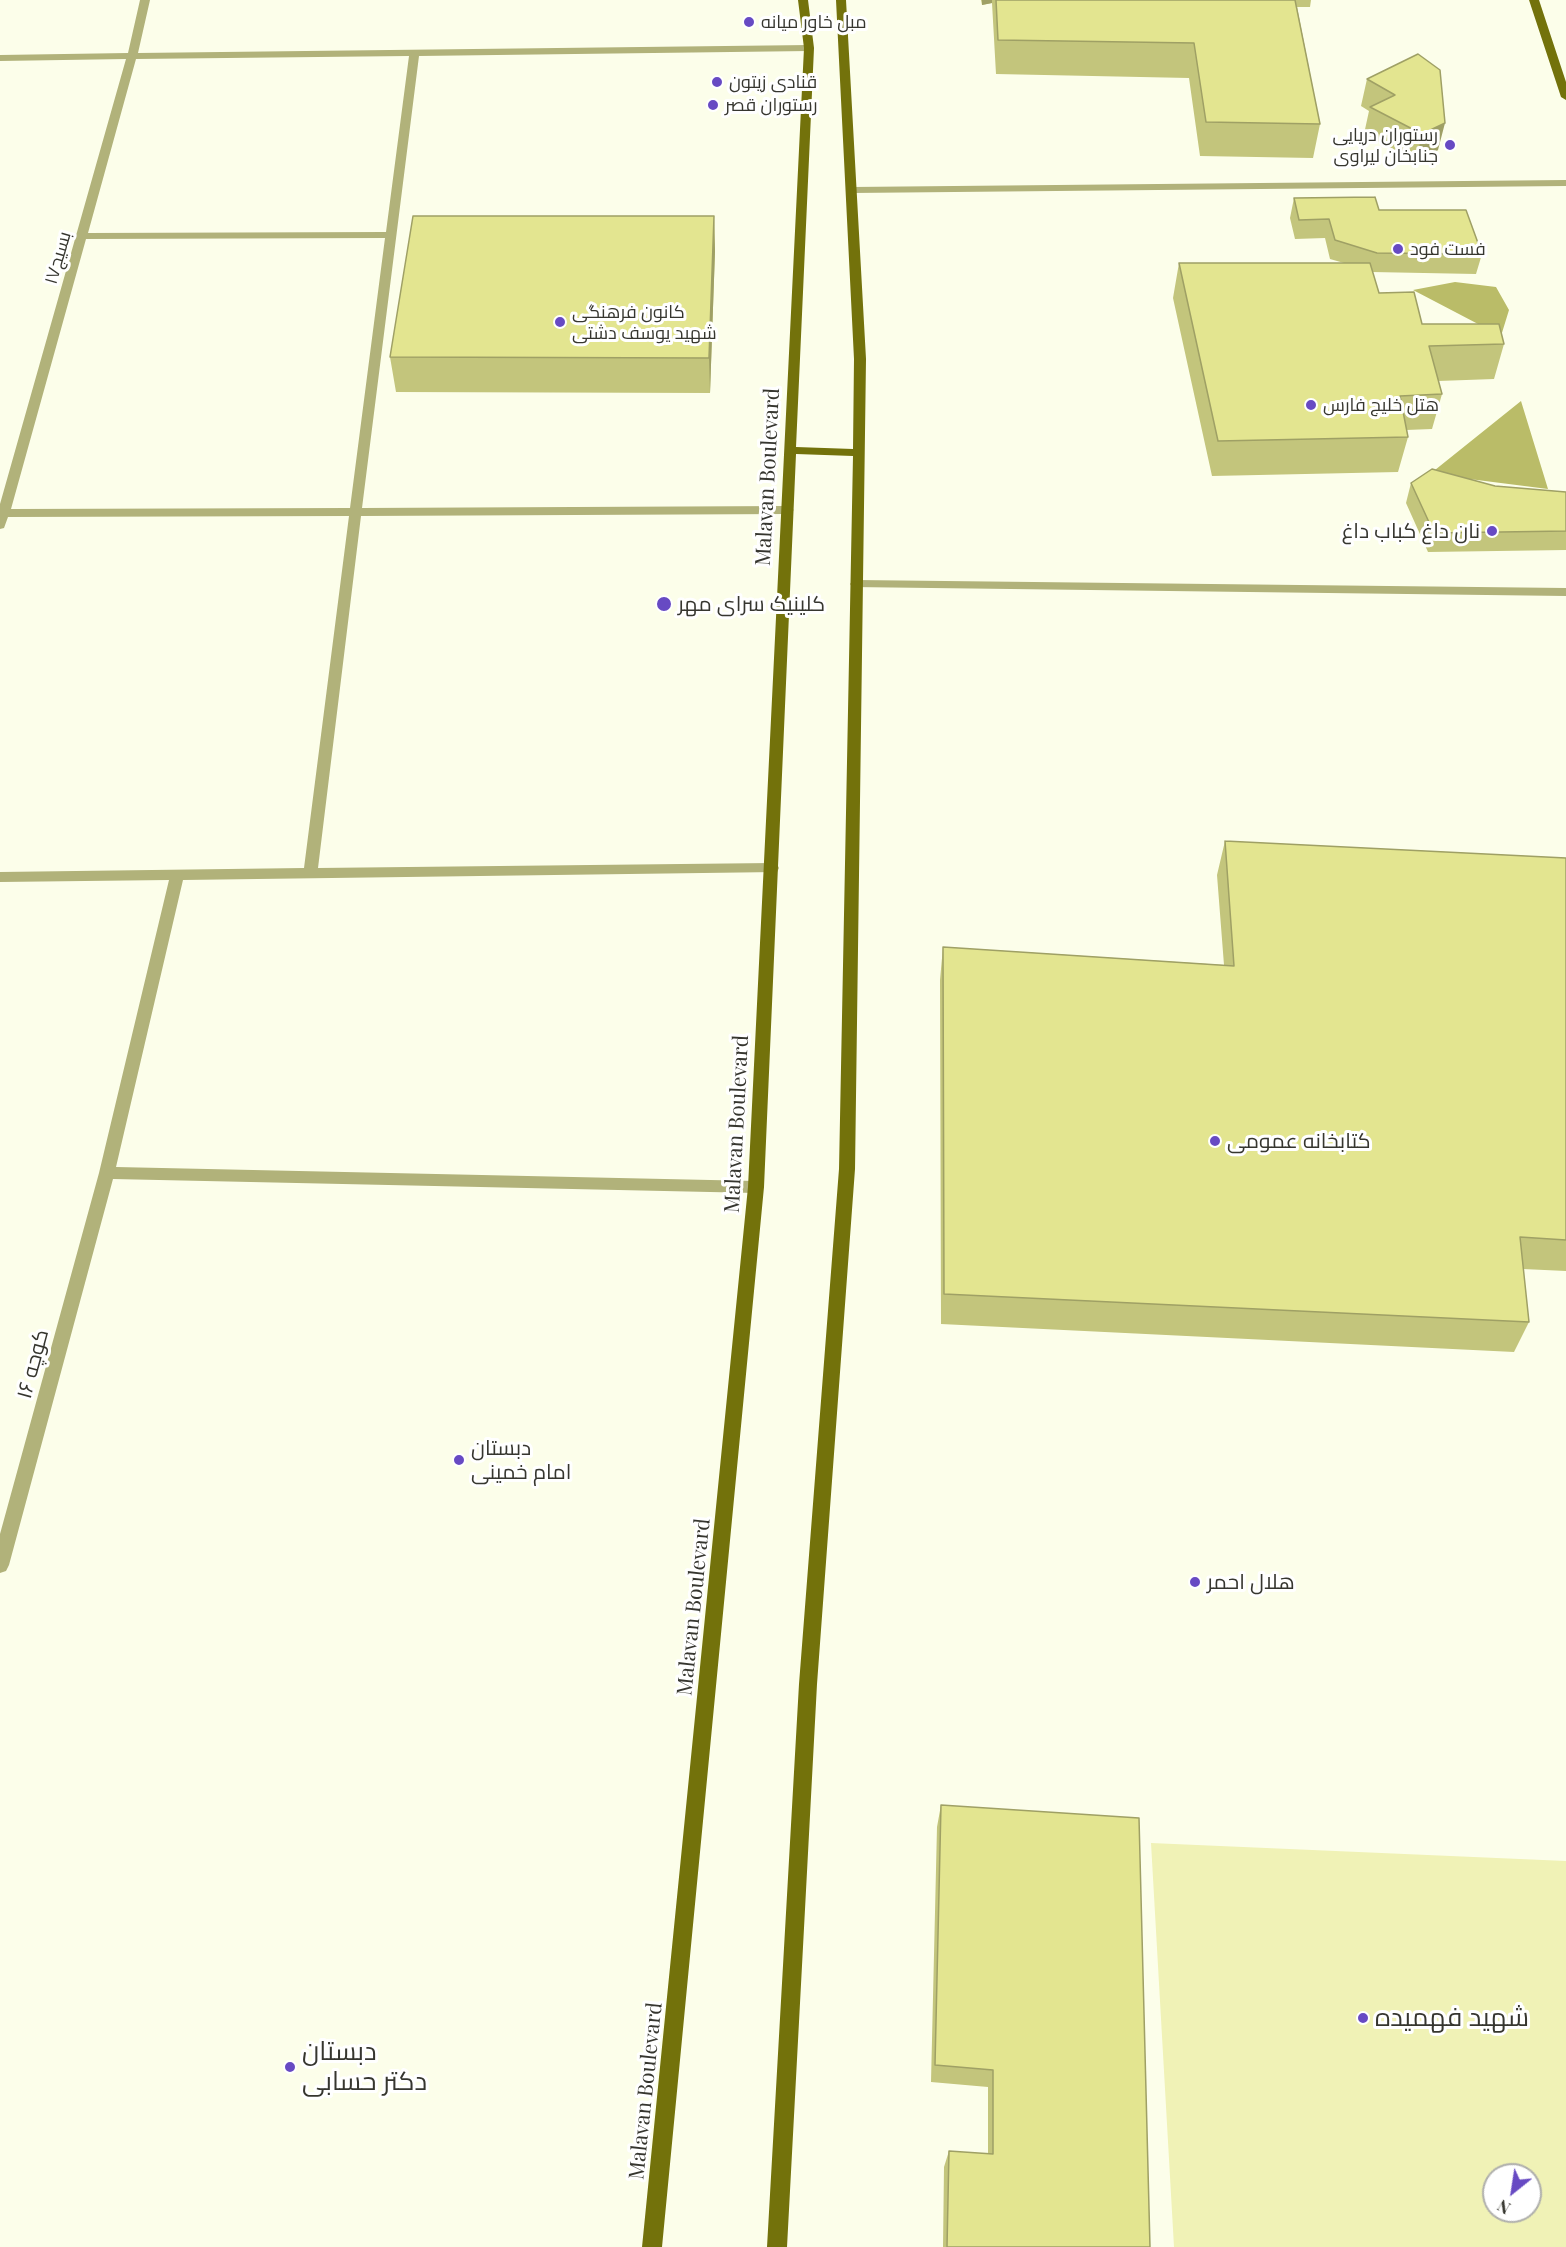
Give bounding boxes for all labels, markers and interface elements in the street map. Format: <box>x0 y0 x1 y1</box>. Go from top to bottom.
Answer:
place label: مبل خاور میانه <box>761 11 867 33</box>
marker: مبل خاور میانه <box>742 15 756 29</box>
place label: قنادى زیتون <box>729 71 817 93</box>
marker: قنادى زیتون <box>710 75 724 89</box>
place label: رستوران قصر <box>725 94 817 116</box>
marker: رستوران قصر <box>706 98 720 112</box>
place label: رستوران دریایی جنابخان لیراوی <box>1332 124 1438 166</box>
marker: رستوران دریایی جنابخان لیراوی <box>1443 138 1457 152</box>
street label: بسیج۱۷ <box>40 229 76 287</box>
place label: فست فود <box>1410 238 1486 260</box>
marker: فست فود <box>1391 242 1405 256</box>
place label: کانون فرهنگی شهید یوسف دشتی <box>572 301 717 344</box>
marker: کانون فرهنگی شهید یوسف دشتی <box>553 315 567 329</box>
street label: Malavan Boulevard <box>751 387 785 567</box>
place label: هتل خلیج فارس <box>1323 394 1439 416</box>
marker: هتل خلیج فارس <box>1304 398 1318 412</box>
place label: نان داغ کباب داغ <box>1342 518 1480 544</box>
marker: نان داغ کباب داغ <box>1485 524 1499 538</box>
place label: کلینیک سرای مهر <box>678 591 825 617</box>
marker: کلینیک سرای مهر <box>655 595 673 613</box>
street label: Malavan Boulevard <box>720 1034 754 1214</box>
place label: کتابخانه عمومی <box>1227 1128 1371 1154</box>
marker: کتابخانه عمومی <box>1208 1134 1222 1148</box>
street label: کوچه ۱۶ <box>12 1327 54 1401</box>
place label: دبستان امام خمینی <box>471 1435 571 1485</box>
marker: دبستان امام خمینی <box>452 1453 466 1467</box>
street label: Malavan Boulevard <box>672 1517 716 1697</box>
place label: هلال احمر <box>1207 1569 1295 1595</box>
marker: هلال احمر <box>1188 1575 1202 1589</box>
street label: Malavan Boulevard <box>624 2001 668 2181</box>
place label: شهید فهمیده <box>1375 2002 1529 2034</box>
marker: شهید فهمیده <box>1356 2011 1370 2025</box>
place label: دبستان دکتر حسابی <box>302 2036 427 2098</box>
marker: دبستان دکتر حسابی <box>283 2060 297 2074</box>
north arrow <box>1482 2163 1542 2223</box>
text: N <box>1493 2195 1514 2219</box>

